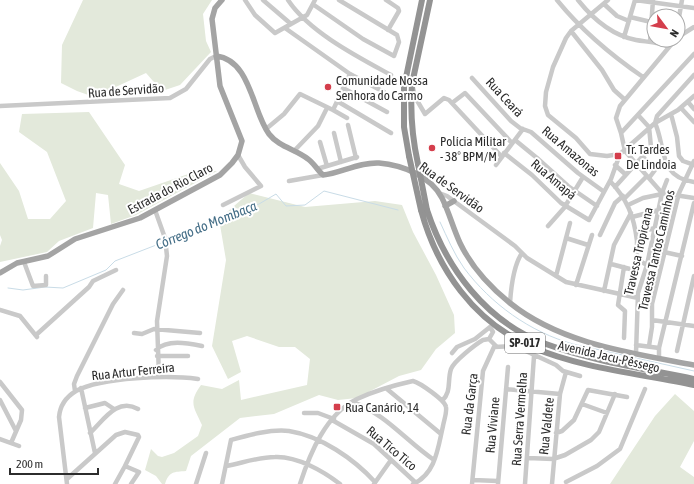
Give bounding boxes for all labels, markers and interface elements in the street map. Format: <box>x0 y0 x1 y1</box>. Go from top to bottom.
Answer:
north arrow <box>646 8 686 48</box>
text: N <box>668 27 681 39</box>
place label: Comunidade Nossa Senhora do Carmo <box>336 73 428 103</box>
street label: Rua Ceará <box>483 75 526 120</box>
street label: Rua de Servidão <box>87 80 165 101</box>
marker: Comunidade Nossa Senhora do Carmo <box>323 82 333 92</box>
street label: Rua Amazonas <box>539 123 603 180</box>
place label: Polícia Militar - 38º BPM/M <box>440 134 506 164</box>
place label: Tr. Tardes De Lindoia <box>626 142 677 172</box>
marker: Polícia Militar - 38º BPM/M <box>427 143 437 153</box>
marker: Tr. Tardes De Lindoia <box>613 151 623 161</box>
street label: Rua Amapá <box>528 156 579 203</box>
street label: Rua de Servidão <box>416 159 487 216</box>
street label: Estrada do Rio Claro <box>125 160 215 217</box>
street label: Travessa Tantos Caminhos <box>635 188 678 312</box>
water label: Córrego do Mombaça <box>153 197 259 253</box>
street label: Travessa Tropicana <box>621 206 656 297</box>
road number: SP-017 <box>505 333 545 353</box>
street label: Avenida Jacu-Pêssego <box>557 337 661 375</box>
street label: Rua Artur Ferreira <box>91 360 175 383</box>
street label: Rua da Garça <box>458 372 481 436</box>
street label: Rua Serra Vermelha <box>509 372 530 466</box>
street label: Rua Viviane <box>483 396 502 454</box>
street label: Rua Valdete <box>536 397 557 455</box>
place label: Rua Canário, 14 <box>345 400 419 415</box>
marker: Rua Canário, 14 <box>332 402 342 412</box>
street label: Rua Tico Tico <box>363 423 420 474</box>
scale bar <box>10 450 98 476</box>
text: 200 m <box>16 457 43 471</box>

